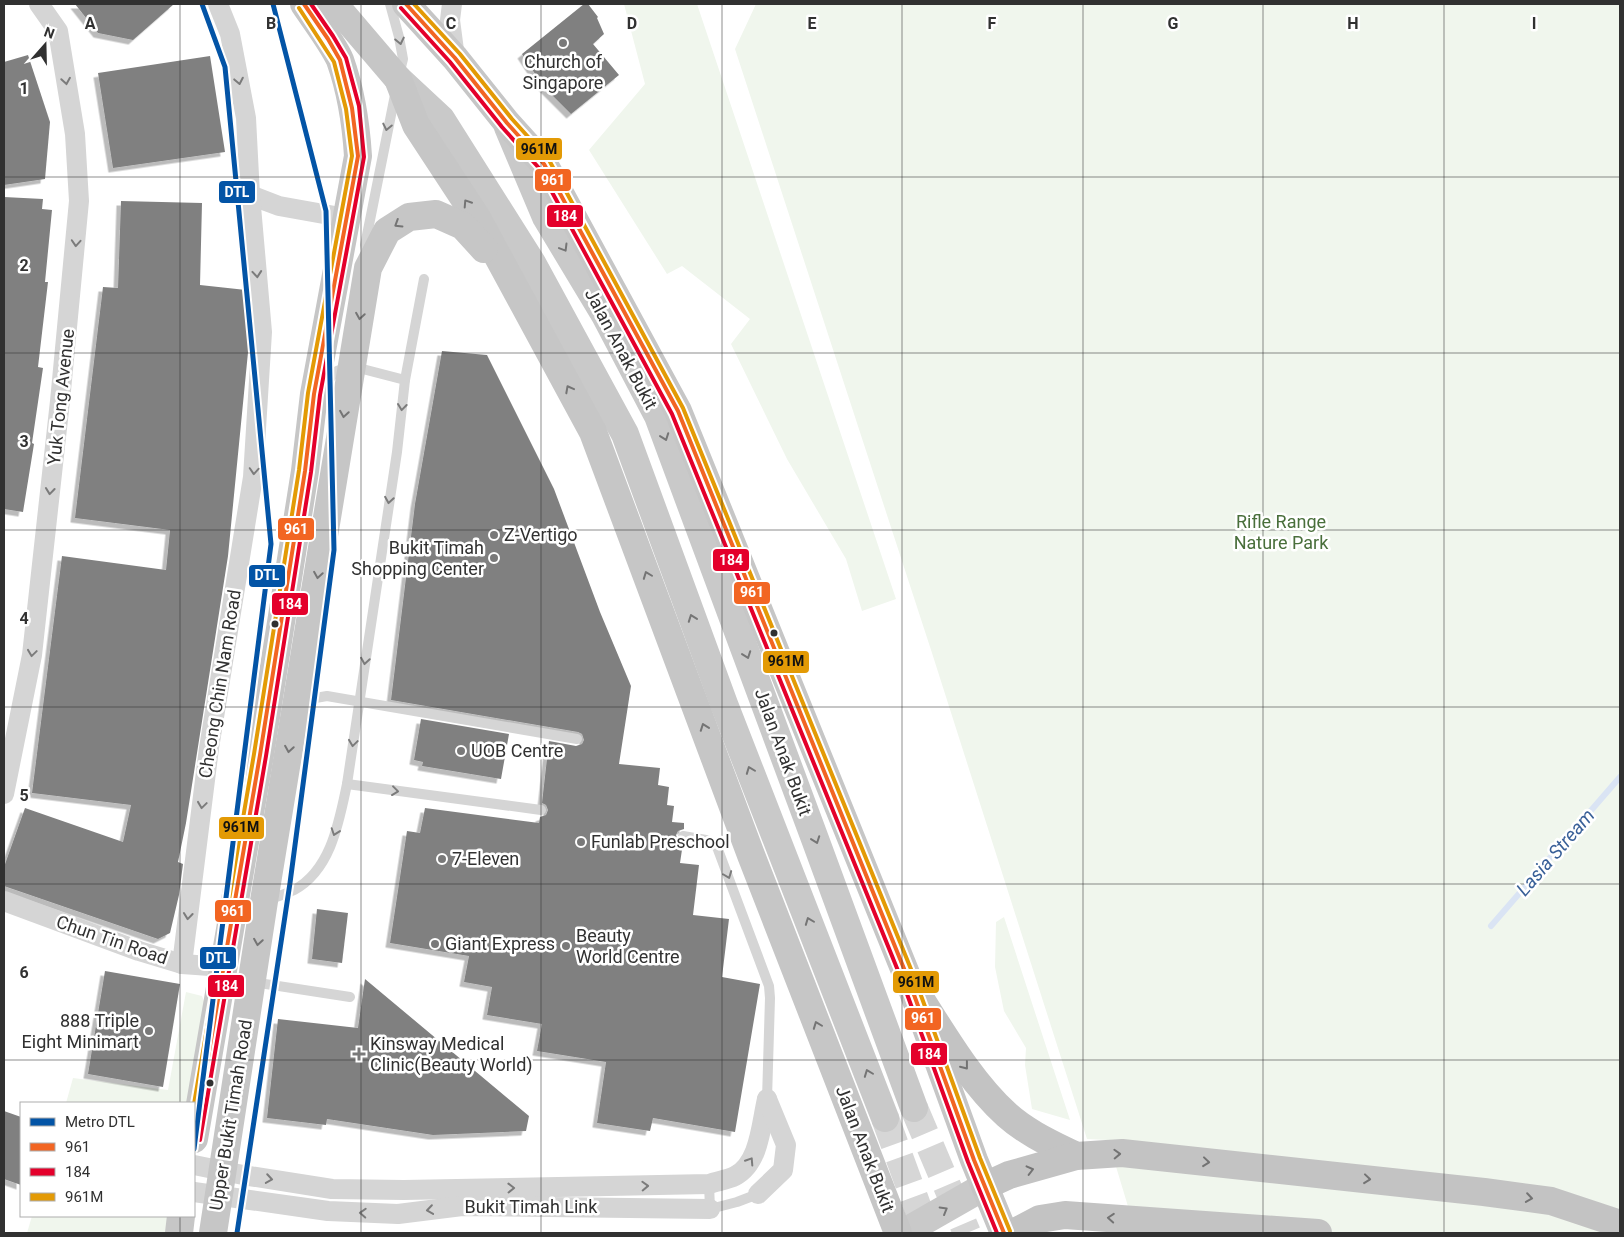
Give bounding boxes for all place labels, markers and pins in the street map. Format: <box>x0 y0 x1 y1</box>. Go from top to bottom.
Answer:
marker: Church of Singapore <box>557 37 569 49</box>
place label: Church of Singapore <box>523 51 603 93</box>
place label: Z-Vertigo <box>504 524 578 545</box>
marker: Z-Vertigo <box>488 529 500 541</box>
place label: Bukit Timah Shopping Center <box>351 537 484 579</box>
marker: Bukit Timah Shopping Center <box>488 552 500 564</box>
unlabelled marker <box>270 619 280 629</box>
unlabelled marker <box>769 628 779 638</box>
place label: UOB Centre <box>471 740 563 761</box>
marker: UOB Centre <box>455 745 467 757</box>
place label: Funlab Preschool <box>591 831 730 852</box>
marker: Funlab Preschool <box>575 836 587 848</box>
place label: 7-Eleven <box>452 848 519 869</box>
marker: 7-Eleven <box>436 853 448 865</box>
place label: Beauty World Centre <box>576 925 680 967</box>
place label: Giant Express <box>445 933 555 954</box>
marker: Giant Express <box>429 938 441 950</box>
marker: Beauty World Centre <box>560 940 572 952</box>
place label: 888 Triple Eight Minimart <box>22 1010 139 1052</box>
marker: 888 Triple Eight Minimart <box>143 1025 155 1037</box>
place label: Kinsway Medical Clinic(Beauty World) <box>370 1033 533 1076</box>
marker: Kinsway Medical Clinic(Beauty World) <box>352 1047 366 1061</box>
unlabelled marker <box>205 1078 215 1088</box>

